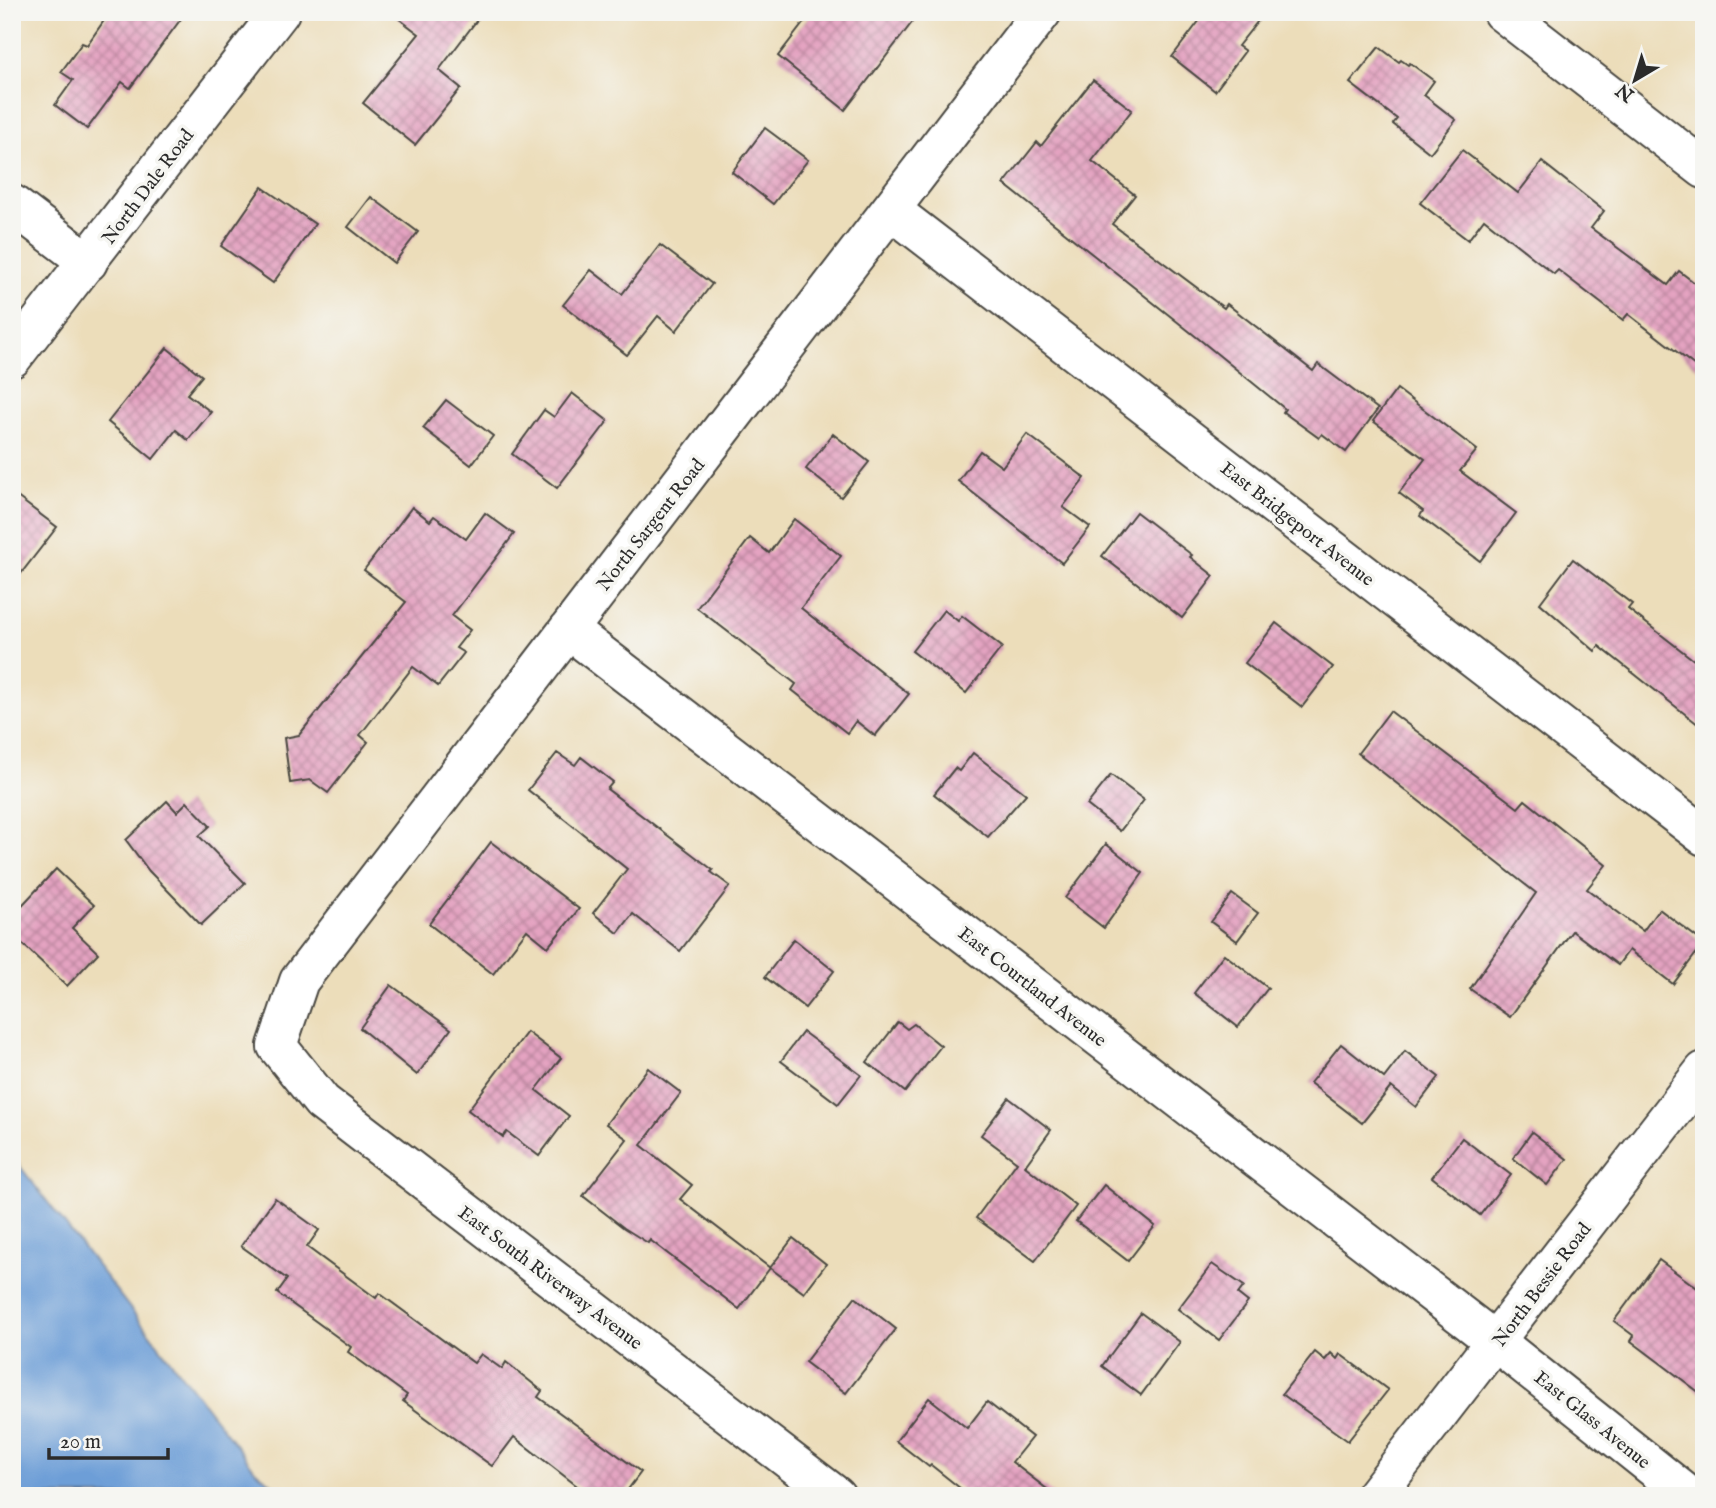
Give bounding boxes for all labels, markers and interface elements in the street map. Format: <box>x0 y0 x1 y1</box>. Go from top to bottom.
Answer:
north arrow <box>1600 46 1670 116</box>
text: N <box>1611 77 1640 107</box>
street label: North Dale Road <box>97 124 200 250</box>
street label: North Sargent Road <box>592 454 711 596</box>
street label: East Bridgeport Avenue <box>1215 457 1379 592</box>
street label: East Courtland Avenue <box>953 922 1111 1053</box>
street label: East South Riverway Avenue <box>453 1201 647 1356</box>
street label: North Bessie Road <box>1488 1218 1598 1352</box>
street label: East Glass Avenue <box>1529 1366 1655 1475</box>
scale bar <box>49 1417 168 1461</box>
text: 20 m <box>60 1429 101 1456</box>

